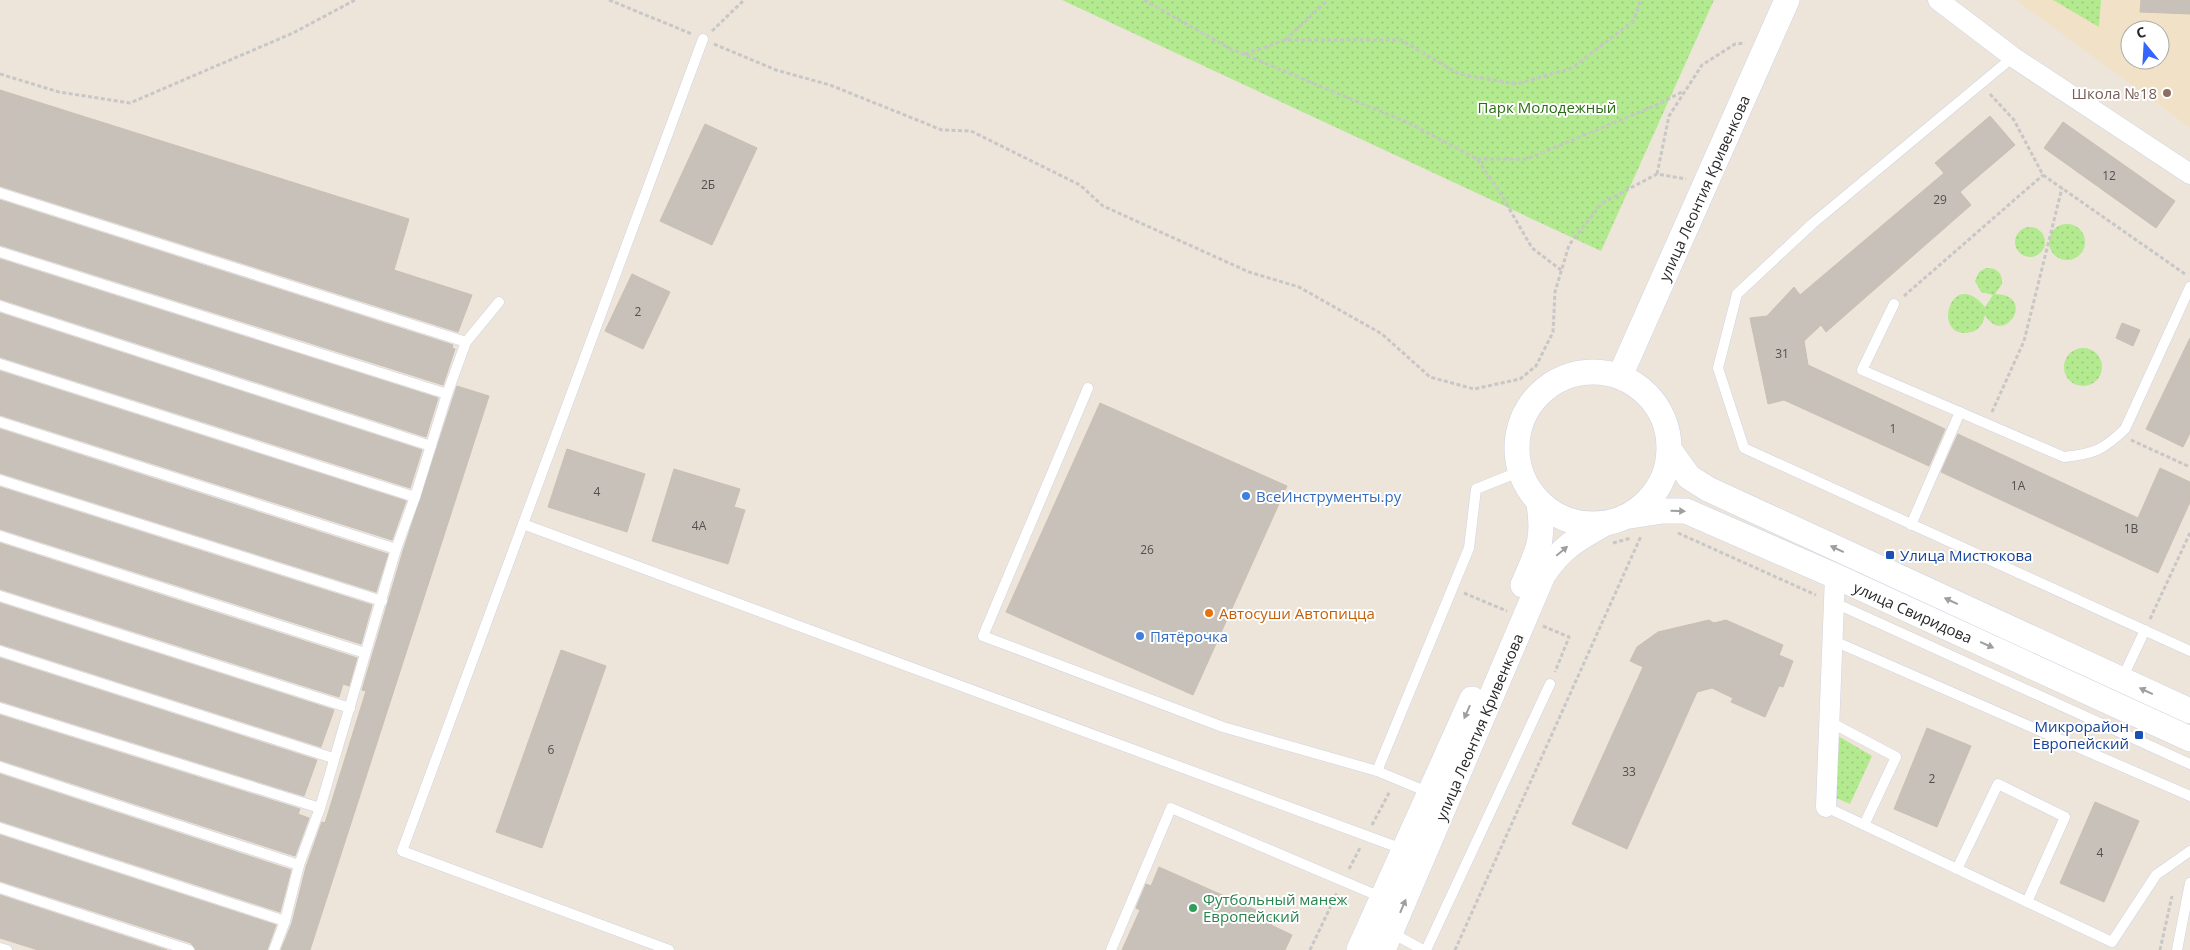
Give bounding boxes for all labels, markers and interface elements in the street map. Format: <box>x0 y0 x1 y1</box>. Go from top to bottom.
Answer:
north arrow <box>2120 20 2170 70</box>
text: С <box>2134 22 2148 43</box>
place label: Школа №18 <box>2072 83 2157 103</box>
marker: Школа №18 <box>2161 87 2173 99</box>
street label: улица Леонтия Кривенкова <box>1654 92 1754 284</box>
park label: Парк Молодежный <box>1478 97 1616 117</box>
house number: 12 <box>2102 167 2116 184</box>
house number: 2Б <box>701 176 715 193</box>
house number: 29 <box>1933 191 1947 208</box>
house number: 2 <box>635 303 642 320</box>
house number: 31 <box>1775 345 1789 362</box>
house number: 1 <box>1890 420 1896 437</box>
house number: 1А <box>2011 477 2026 494</box>
house number: 4 <box>594 483 601 500</box>
place label: ВсеИнструменты.ру <box>1256 486 1402 506</box>
marker: ВсеИнструменты.ру <box>1240 490 1252 502</box>
one-way arrow <box>1670 508 1686 516</box>
house number: 4А <box>692 517 707 534</box>
house number: 1В <box>2124 520 2139 537</box>
house number: 26 <box>1140 541 1154 558</box>
one-way arrow <box>1830 544 1844 552</box>
one-way arrow <box>1556 545 1568 557</box>
place label: Улица Мистюкова <box>1900 545 2032 565</box>
marker: Улица Мистюкова <box>1884 549 1896 561</box>
street label: улица Свиридова <box>1850 577 1976 647</box>
one-way arrow <box>1944 596 1958 604</box>
place label: Автосуши Автопицца <box>1219 603 1375 623</box>
marker: Автосуши Автопицца <box>1203 607 1215 619</box>
place label: Пятёрочка <box>1150 626 1228 646</box>
marker: Пятёрочка <box>1134 630 1146 642</box>
street label: улица Леонтия Кривенкова <box>1430 630 1528 824</box>
one-way arrow <box>1980 642 1994 650</box>
one-way arrow <box>2139 687 2153 695</box>
one-way arrow <box>1462 705 1470 719</box>
place label: Микрорайон Европейский <box>2033 716 2129 753</box>
marker: Микрорайон Европейский <box>2133 729 2145 741</box>
house number: 6 <box>548 741 555 758</box>
house number: 33 <box>1622 763 1636 780</box>
house number: 2 <box>1929 770 1936 787</box>
house number: 4 <box>2097 844 2104 861</box>
place label: Футбольный манеж Европейский <box>1203 889 1348 926</box>
one-way arrow <box>1400 899 1408 913</box>
marker: Футбольный манеж Европейский <box>1187 902 1199 914</box>

